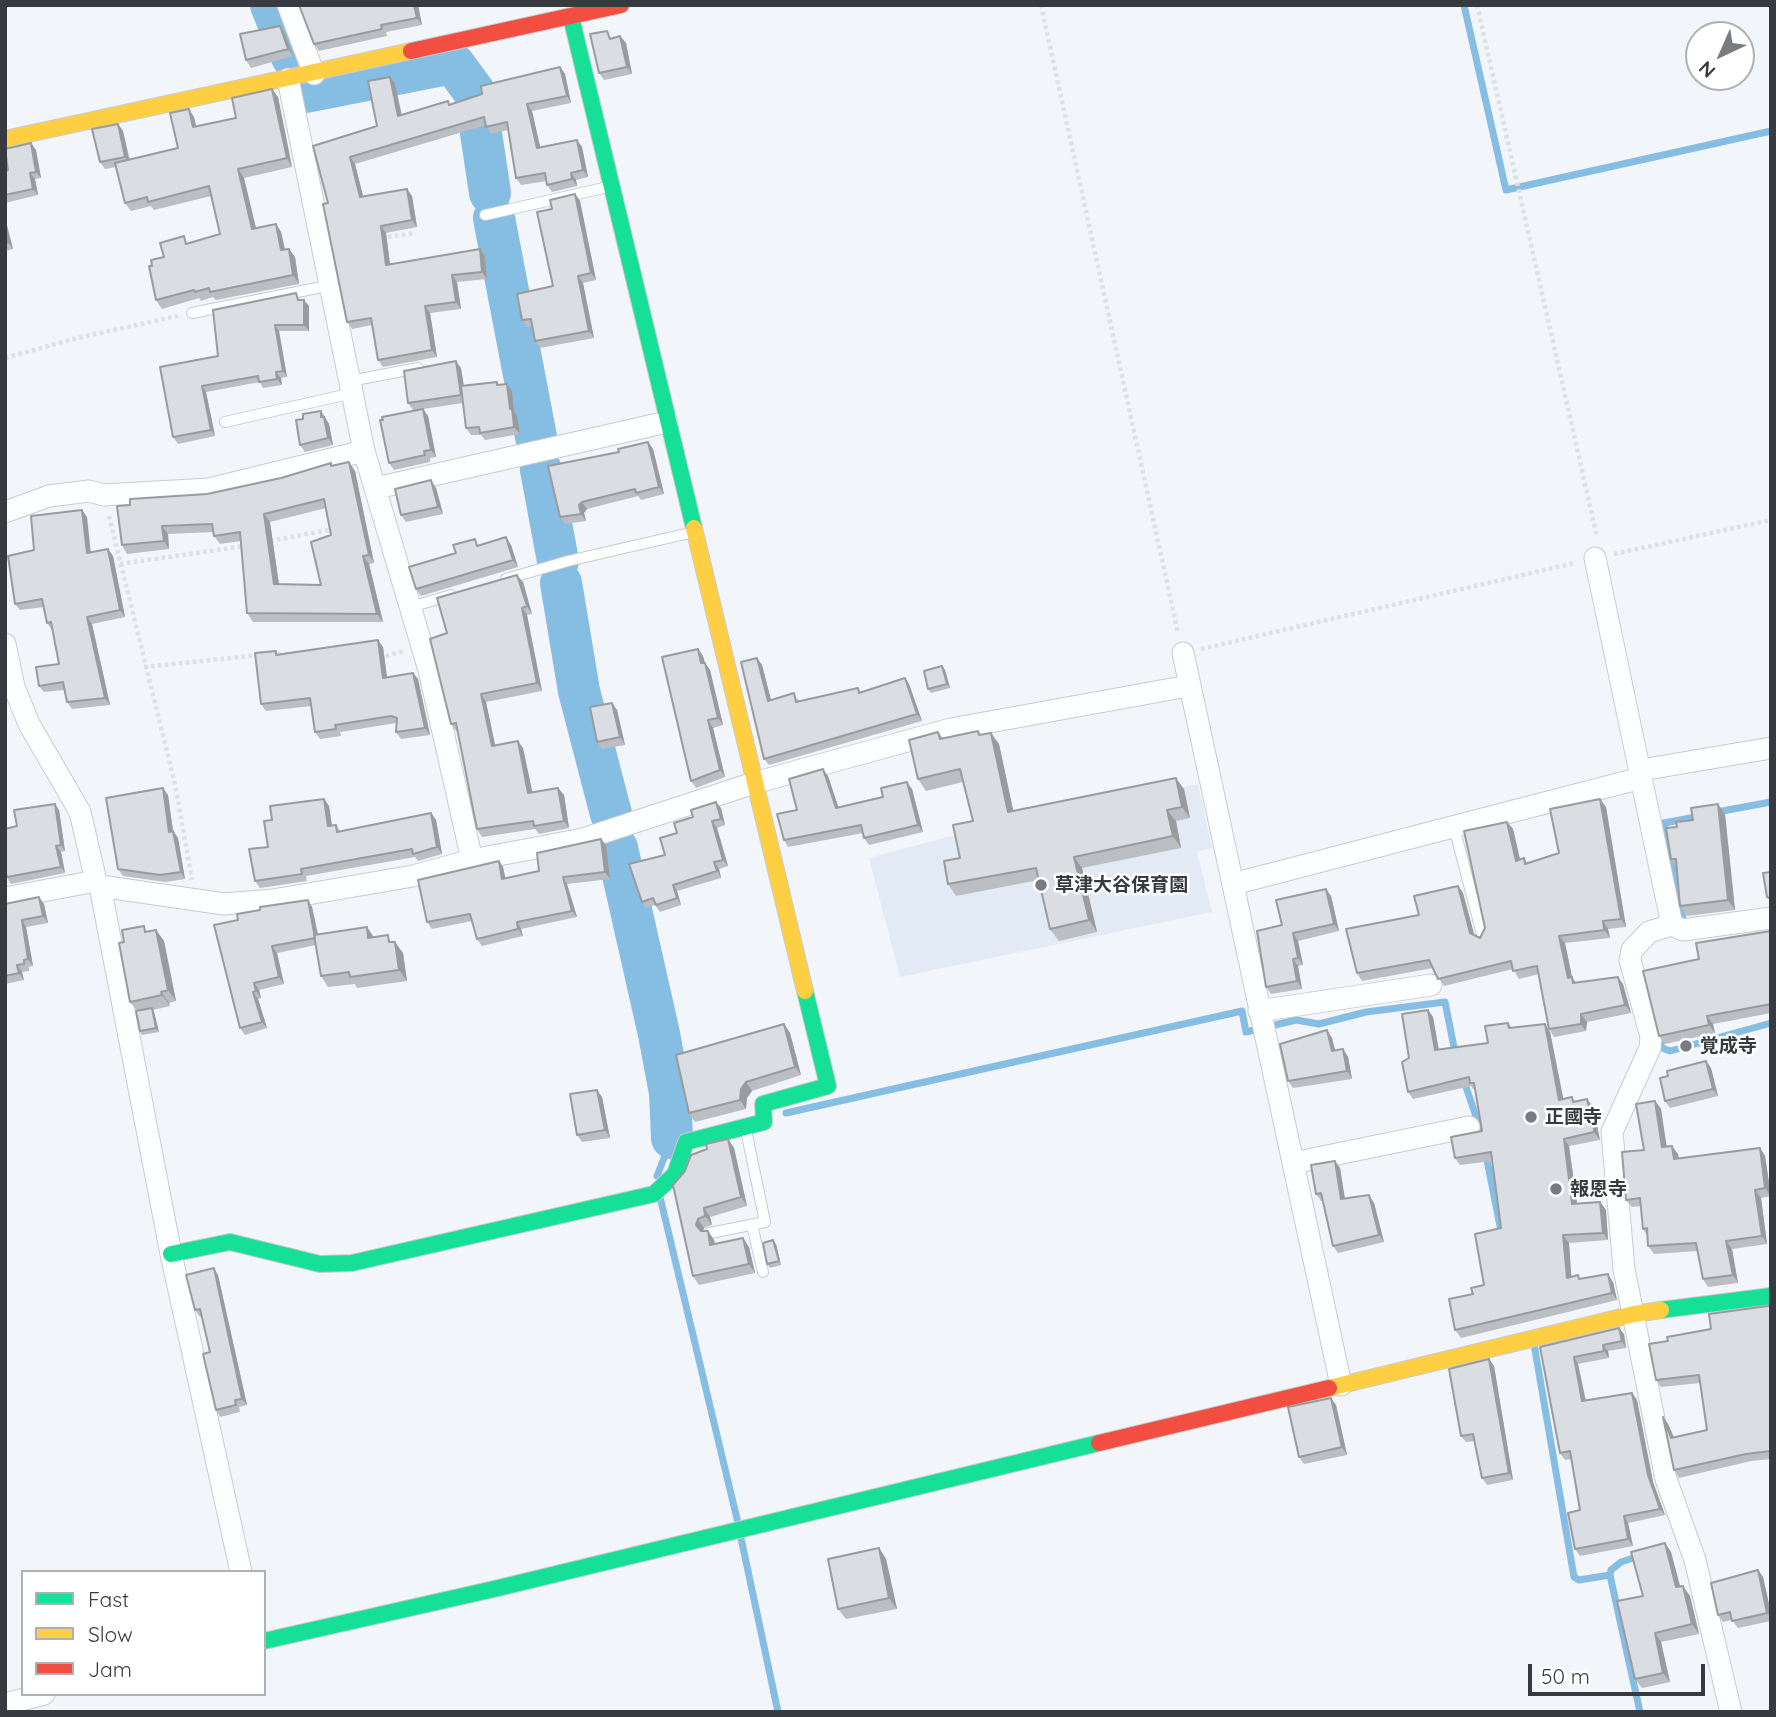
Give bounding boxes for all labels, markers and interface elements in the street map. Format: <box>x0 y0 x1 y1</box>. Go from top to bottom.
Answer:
north arrow <box>1685 21 1755 91</box>
text: N <box>1693 56 1720 83</box>
place label: 草津大谷保育園 <box>1055 874 1188 896</box>
marker: 草津大谷保育園 <box>1033 877 1049 893</box>
place label: 覚成寺 <box>1700 1035 1757 1057</box>
marker: 覚成寺 <box>1678 1038 1694 1054</box>
place label: 正國寺 <box>1545 1106 1602 1128</box>
marker: 正國寺 <box>1523 1109 1539 1125</box>
place label: 報恩寺 <box>1570 1178 1627 1200</box>
marker: 報恩寺 <box>1548 1181 1564 1197</box>
legend <box>21 1570 266 1696</box>
text: Fast <box>88 1586 129 1612</box>
text: Slow <box>88 1621 133 1647</box>
scale bar <box>1531 1650 1708 1694</box>
text: Jam <box>88 1656 132 1682</box>
text: 50 m <box>1541 1663 1590 1689</box>

